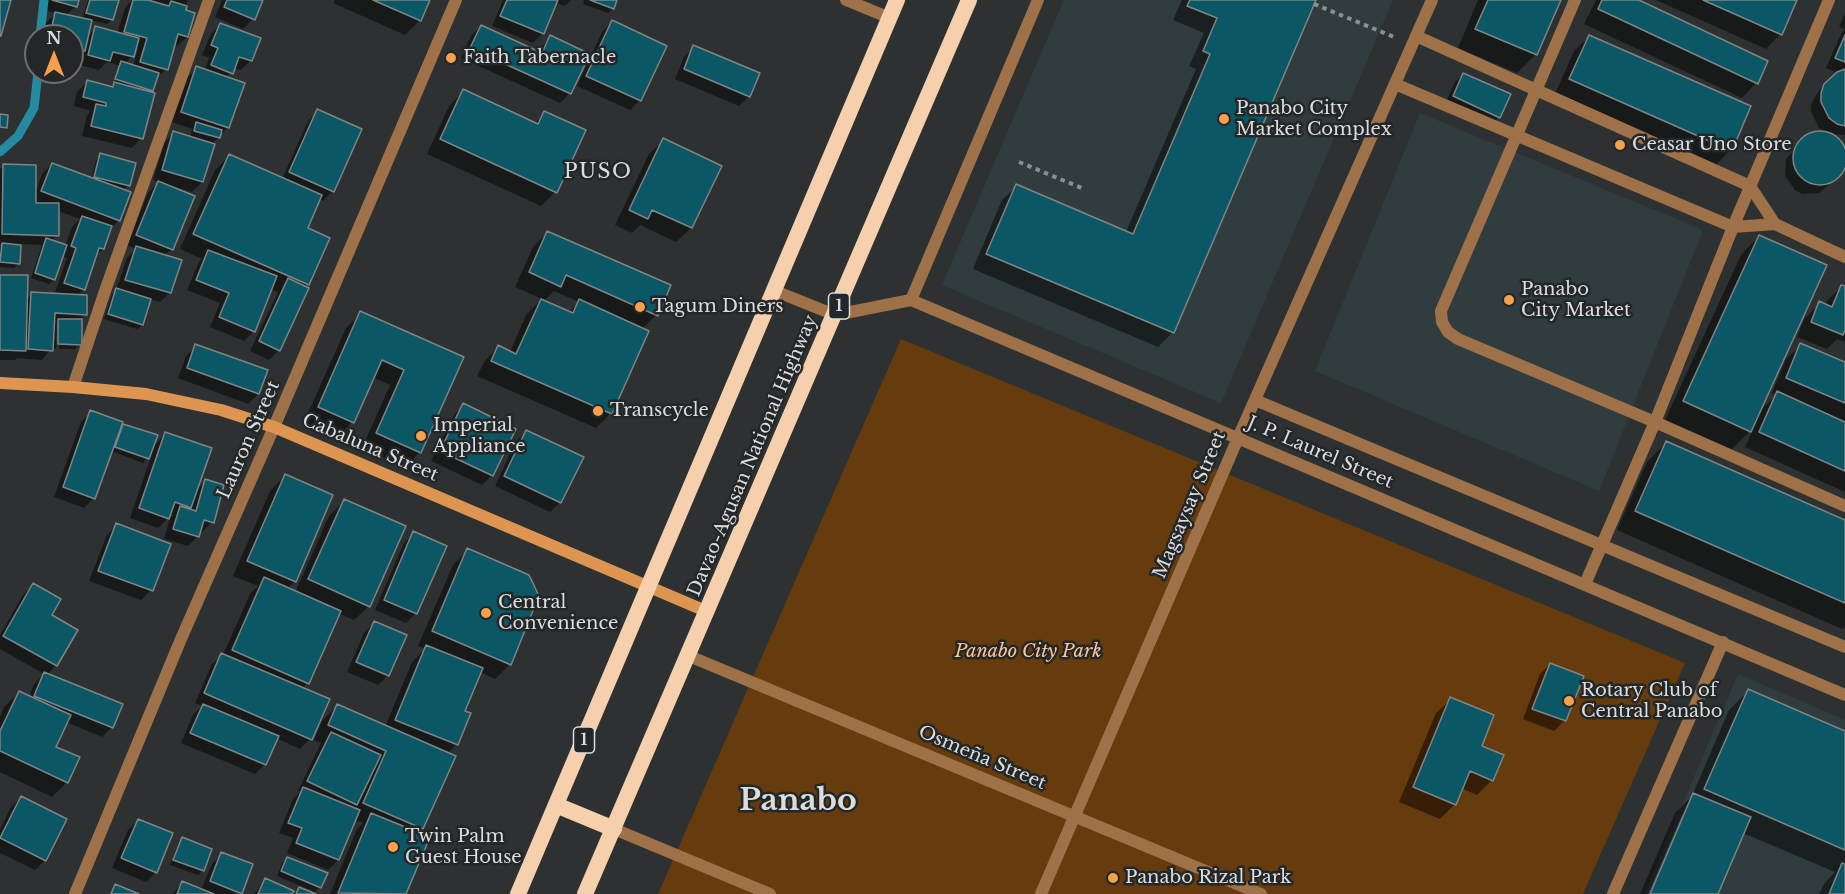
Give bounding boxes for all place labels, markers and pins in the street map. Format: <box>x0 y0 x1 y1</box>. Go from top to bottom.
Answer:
place label: Faith Tabernacle <box>463 47 616 69</box>
marker: Faith Tabernacle <box>444 51 458 65</box>
place label: Panabo City Market Complex <box>1236 98 1392 140</box>
marker: Panabo City Market Complex <box>1217 112 1231 126</box>
place label: Ceasar Uno Store <box>1632 134 1792 156</box>
marker: Ceasar Uno Store <box>1613 138 1627 152</box>
place label: Panabo City Market <box>1521 279 1631 322</box>
marker: Panabo City Market <box>1502 293 1516 307</box>
place label: Tagum Diners <box>652 296 783 318</box>
marker: Tagum Diners <box>633 300 647 314</box>
place label: Transcycle <box>610 400 709 422</box>
marker: Transcycle <box>591 404 605 418</box>
place label: Imperial Appliance <box>433 415 526 458</box>
marker: Imperial Appliance <box>414 429 428 443</box>
place label: Central Convenience <box>498 592 618 634</box>
marker: Central Convenience <box>479 606 493 620</box>
place label: Rotary Club of Central Panabo <box>1581 680 1723 722</box>
marker: Rotary Club of Central Panabo <box>1562 694 1576 708</box>
place label: Twin Palm Guest House <box>405 826 522 868</box>
marker: Twin Palm Guest House <box>386 840 400 854</box>
place label: Panabo Rizal Park <box>1125 867 1291 889</box>
marker: Panabo Rizal Park <box>1106 871 1120 885</box>

